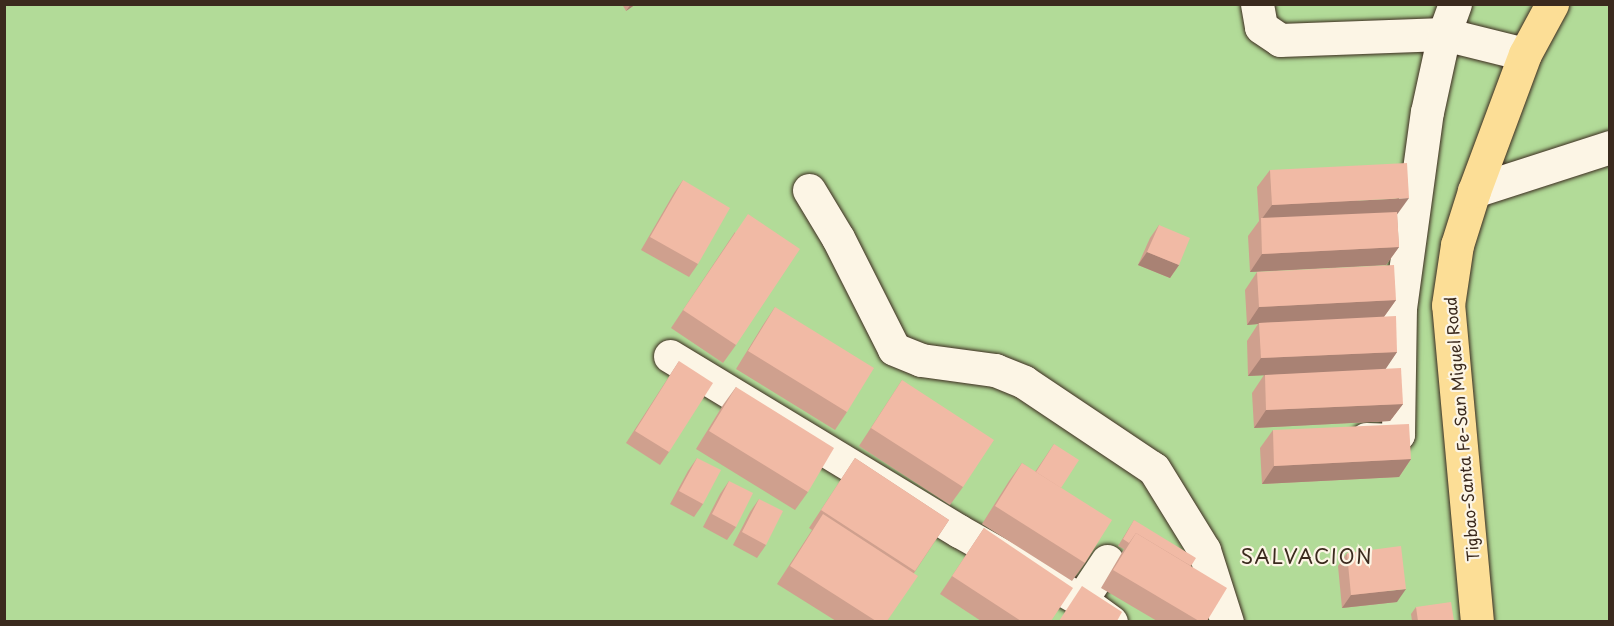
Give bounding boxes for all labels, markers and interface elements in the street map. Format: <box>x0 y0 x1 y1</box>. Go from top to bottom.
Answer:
street label: Tigbao-Santa Fe-San Miguel Road <box>1440 297 1482 561</box>
district label: SALVACION <box>1241 544 1373 568</box>

